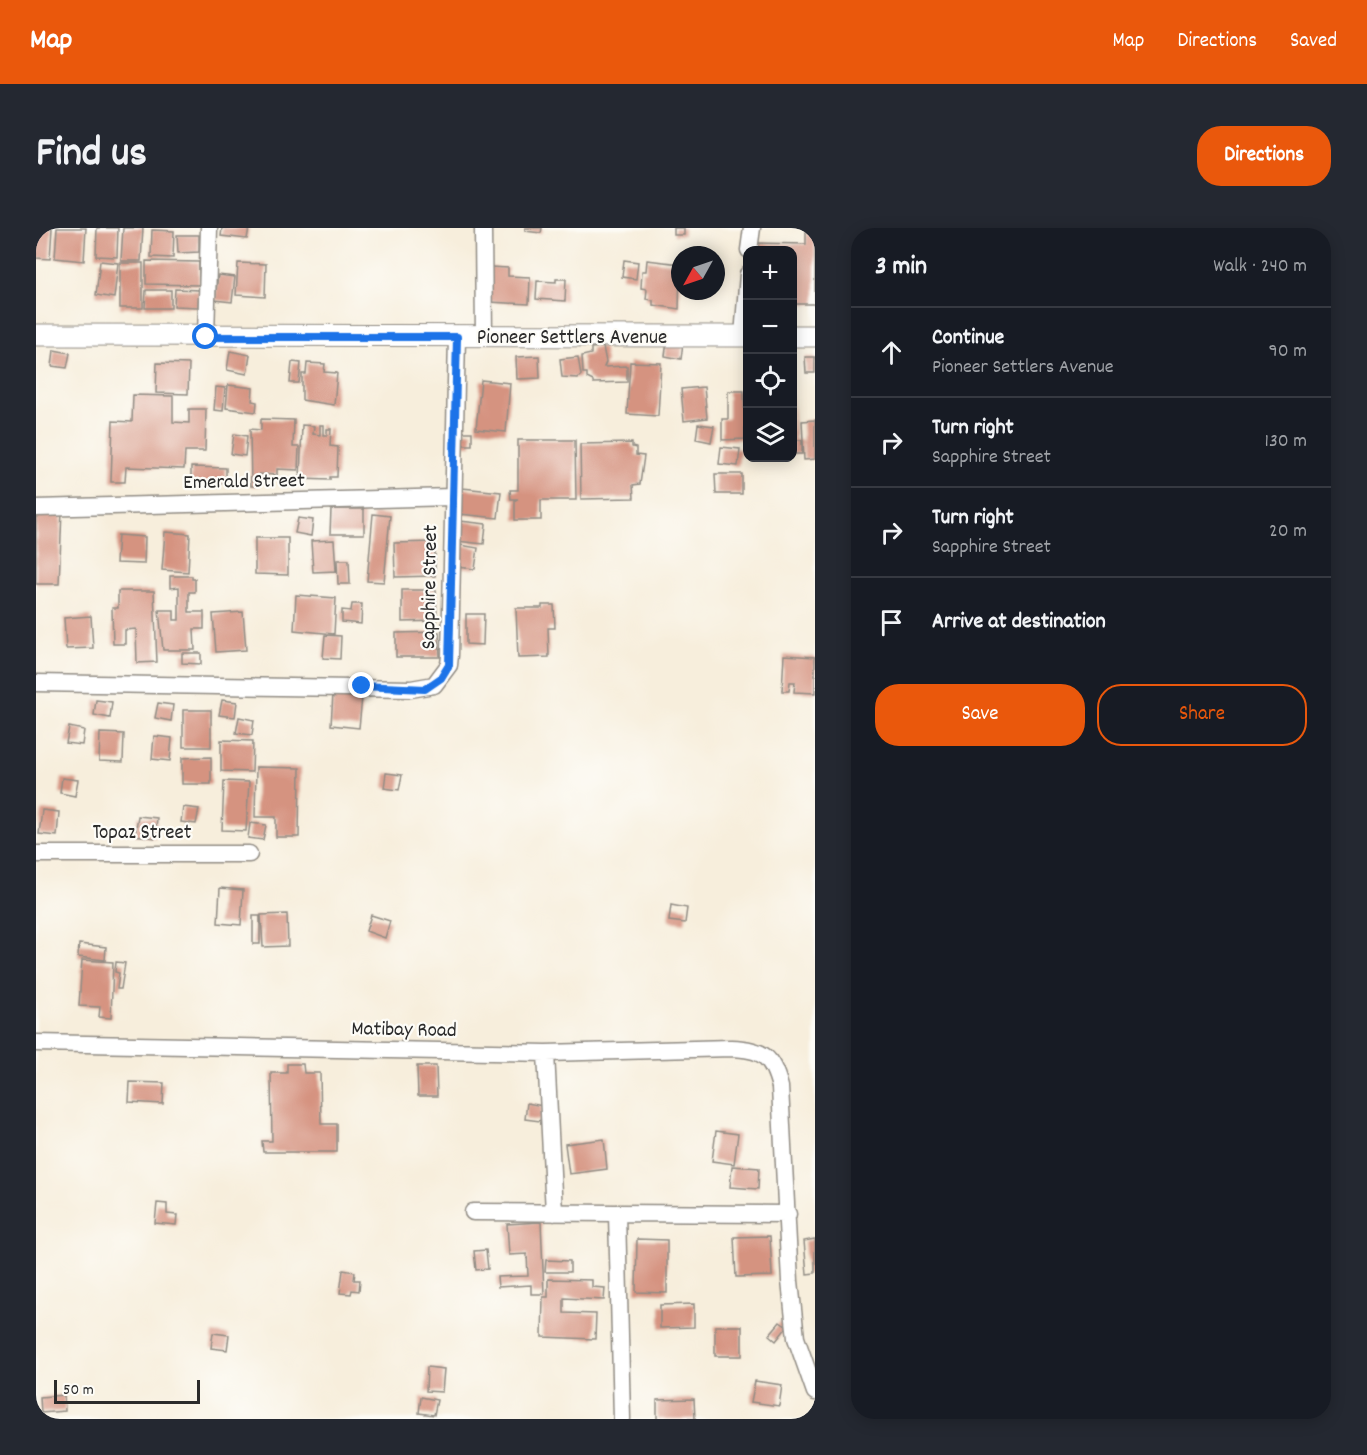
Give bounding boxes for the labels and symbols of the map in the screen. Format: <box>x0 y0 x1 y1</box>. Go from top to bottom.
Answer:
north arrow <box>671 246 725 300</box>
route start <box>192 323 218 349</box>
street label: Pioneer Settlers Avenue <box>477 324 667 354</box>
street label: Emerald Street <box>183 467 305 499</box>
street label: Sapphire Street <box>415 524 447 650</box>
route end <box>348 672 374 698</box>
street label: Topaz Street <box>92 819 192 849</box>
street label: Matibay Road <box>351 1015 457 1047</box>
scale bar <box>54 1377 200 1404</box>

